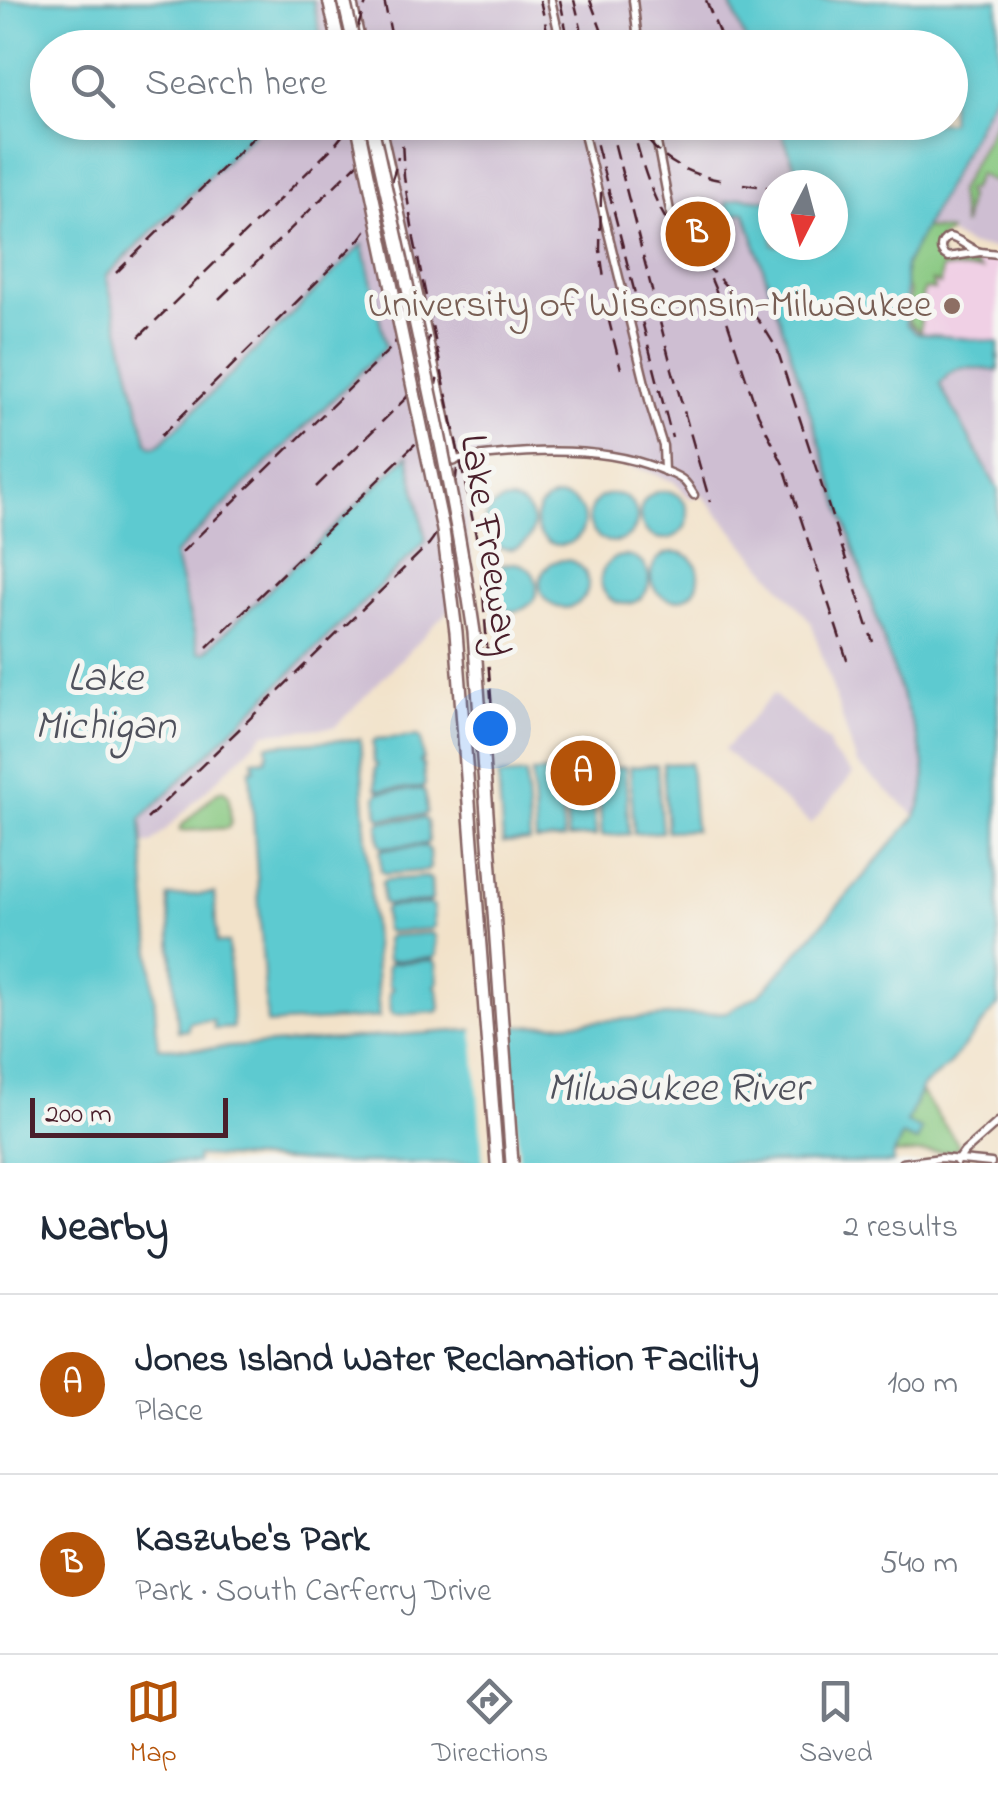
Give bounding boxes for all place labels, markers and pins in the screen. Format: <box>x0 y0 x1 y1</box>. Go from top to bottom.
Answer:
pin: B <box>666 196 730 272</box>
place label: University of Wisconsin-Milwaukee <box>367 277 932 336</box>
marker: University of Wisconsin-Milwaukee <box>941 295 963 317</box>
pin: A <box>550 736 616 810</box>

